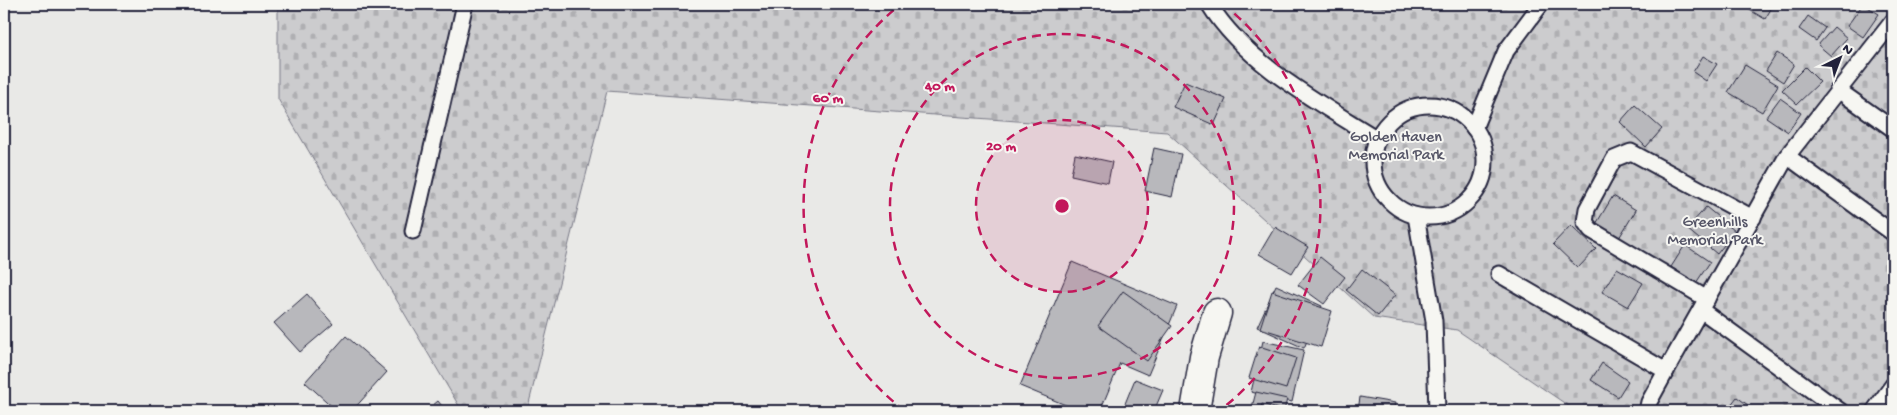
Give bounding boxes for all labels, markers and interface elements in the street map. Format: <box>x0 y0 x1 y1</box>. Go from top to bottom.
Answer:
north arrow <box>1814 32 1864 82</box>
text: N <box>1838 41 1856 60</box>
text: 40 m <box>924 78 955 96</box>
text: 60 m <box>813 90 844 108</box>
park label: Golden Haven Memorial Park <box>1349 129 1445 166</box>
text: 20 m <box>986 138 1016 156</box>
centre of rings <box>1053 197 1071 215</box>
park label: Greenhills Memorial Park <box>1668 214 1764 251</box>

